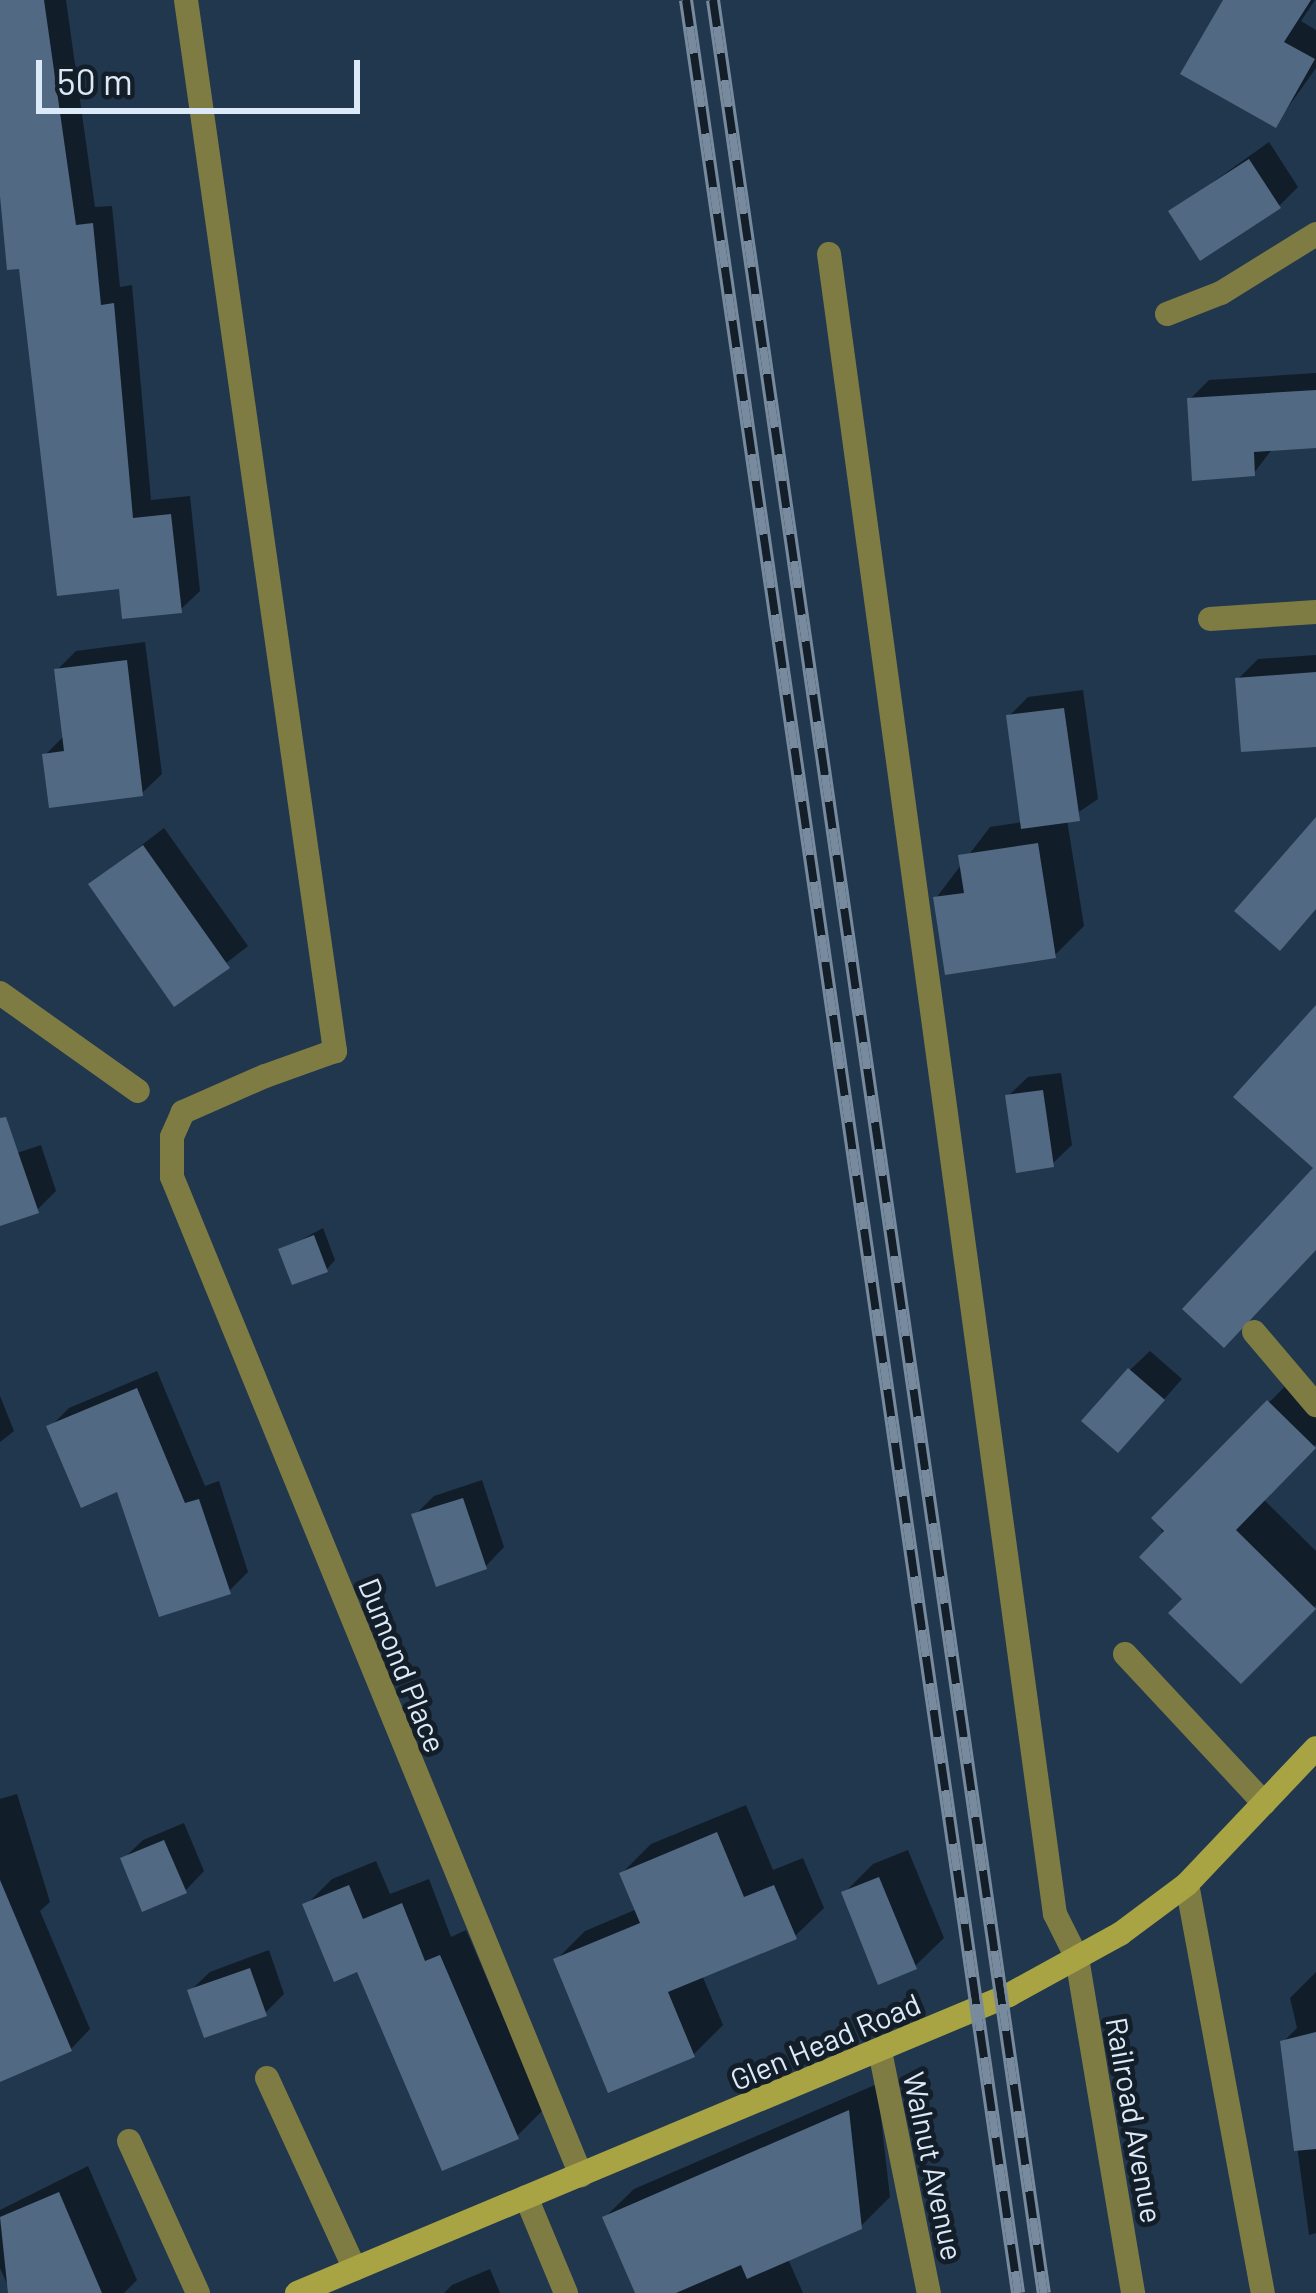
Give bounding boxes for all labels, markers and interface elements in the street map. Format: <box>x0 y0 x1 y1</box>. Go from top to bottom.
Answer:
scale bar <box>42 36 366 110</box>
text: 50 m <box>57 59 133 102</box>
street label: Dumond Place <box>352 1573 454 1757</box>
street label: Glen Head Road <box>725 1985 925 2097</box>
street label: Railroad Avenue <box>1099 2014 1171 2226</box>
street label: Walnut Avenue <box>896 2069 972 2263</box>

